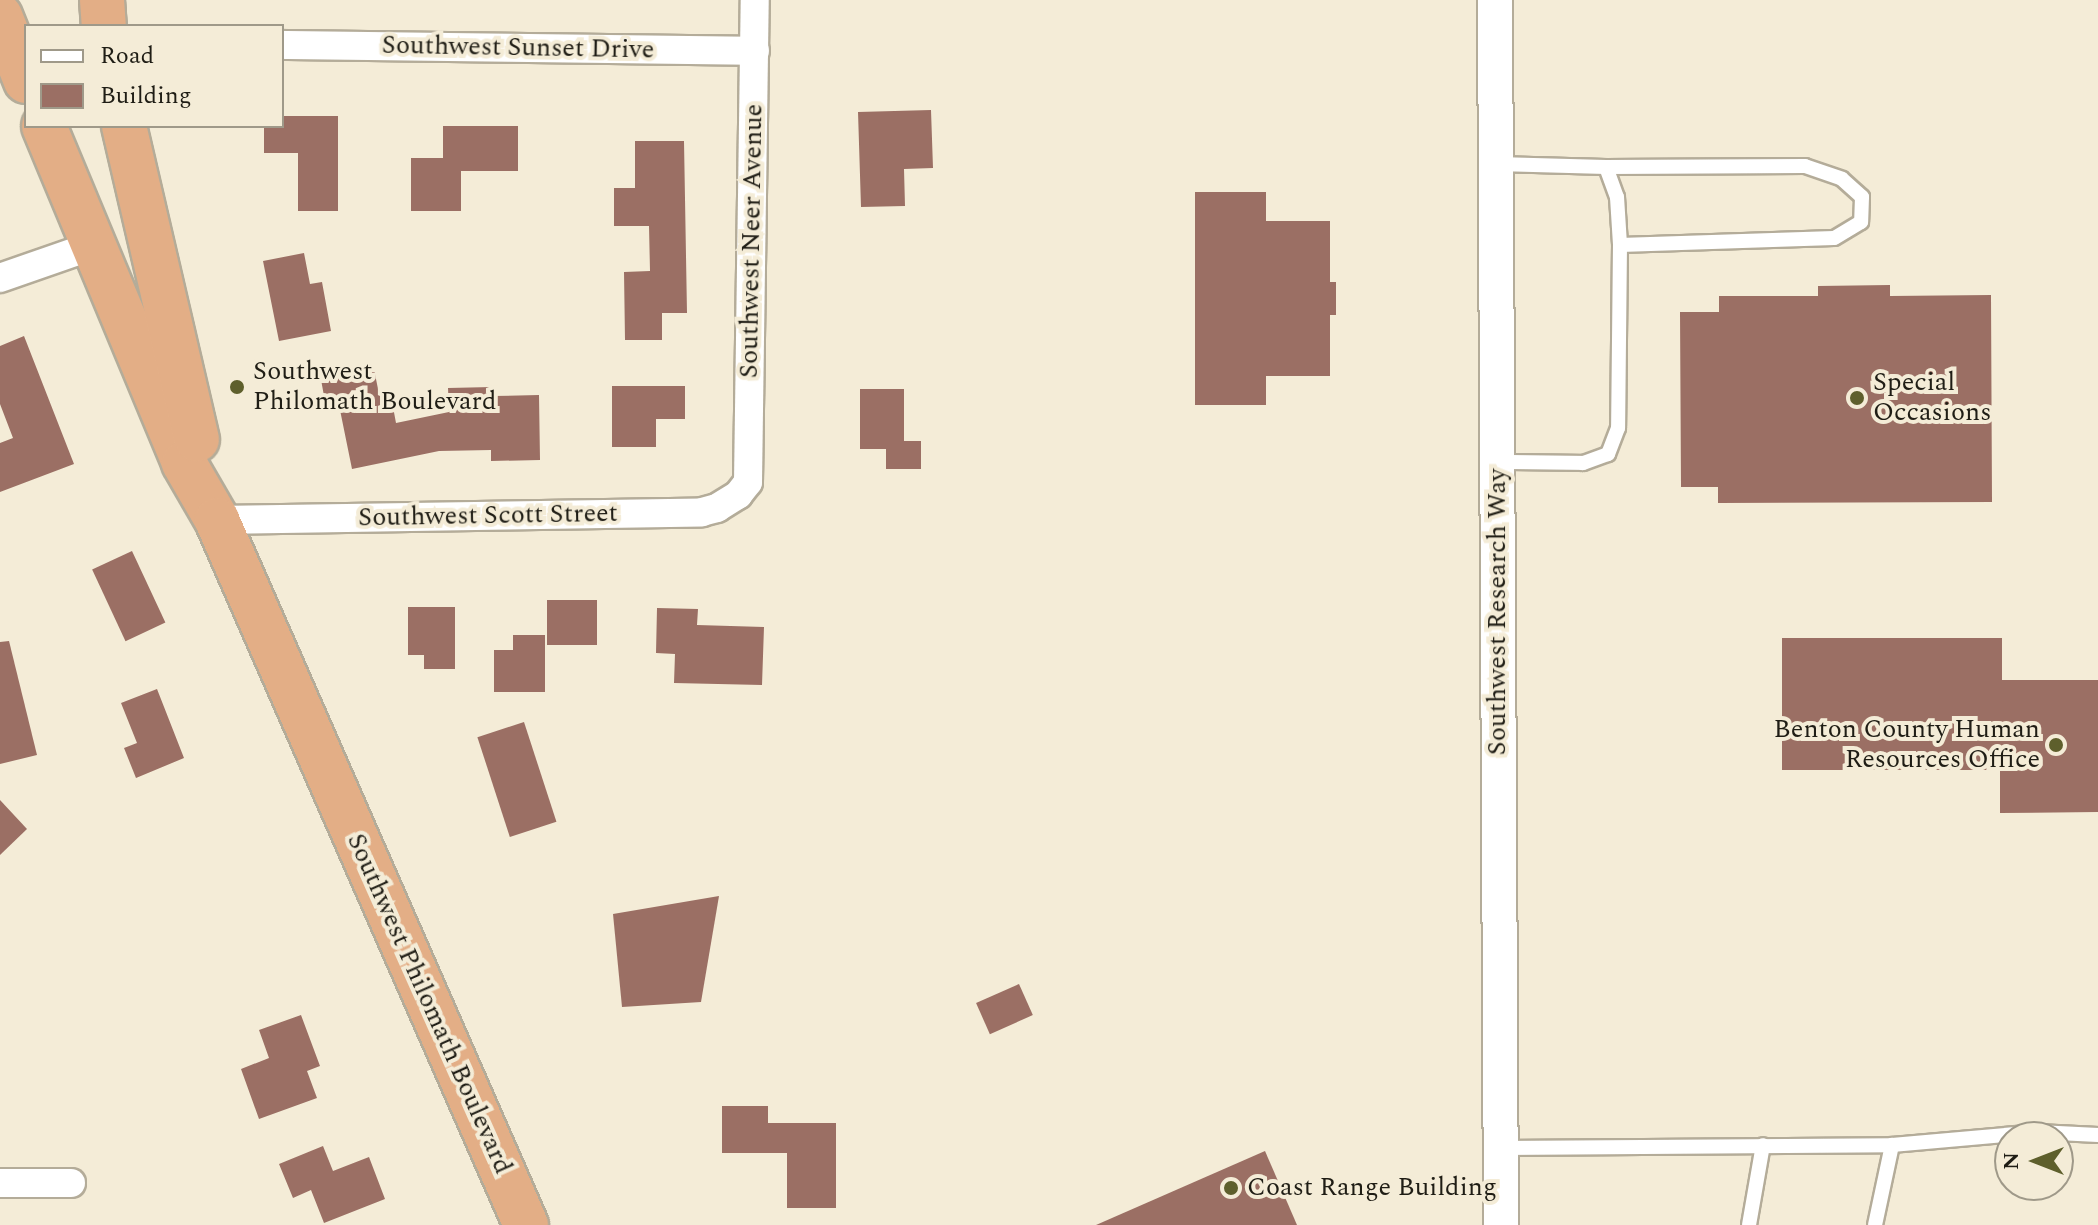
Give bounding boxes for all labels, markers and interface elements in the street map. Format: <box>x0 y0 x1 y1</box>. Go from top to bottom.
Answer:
legend <box>24 24 284 128</box>
street label: Southwest Sunset Drive <box>381 30 655 66</box>
text: Road <box>100 38 154 74</box>
text: Building <box>100 78 192 114</box>
street label: Southwest Neer Avenue <box>734 104 770 378</box>
place label: Southwest Philomath Boulevard <box>253 356 496 418</box>
place label: Special Occasions <box>1873 367 1991 428</box>
marker: Southwest Philomath Boulevard <box>228 378 246 396</box>
marker: Special Occasions <box>1848 389 1866 407</box>
street label: Southwest Research Way <box>1482 469 1514 755</box>
street label: Southwest Scott Street <box>358 498 618 534</box>
place label: Benton County Human Resources Office <box>1774 714 2040 776</box>
marker: Benton County Human Resources Office <box>2047 736 2065 754</box>
street label: Southwest Philomath Boulevard <box>340 829 518 1179</box>
north arrow <box>1994 1121 2074 1201</box>
text: N <box>1995 1152 2028 1170</box>
place label: Coast Range Building <box>1247 1172 1497 1204</box>
marker: Coast Range Building <box>1222 1179 1240 1197</box>

